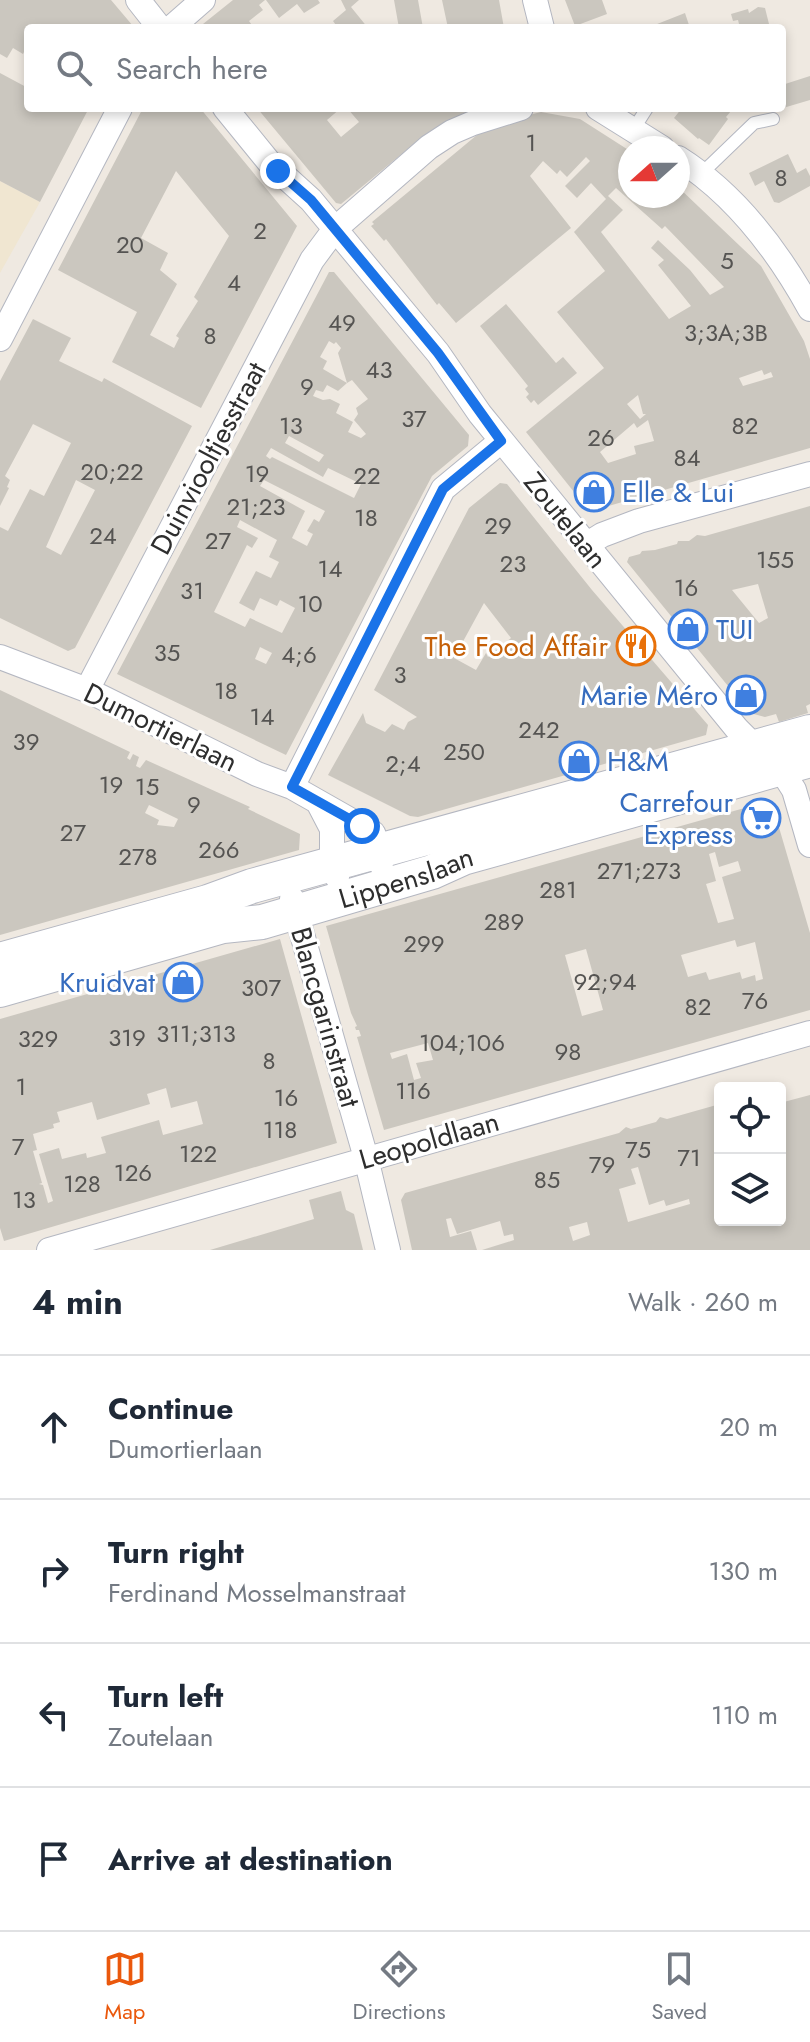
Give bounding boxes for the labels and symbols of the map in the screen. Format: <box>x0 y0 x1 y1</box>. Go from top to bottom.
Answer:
house number: 1 <box>526 125 536 160</box>
north arrow <box>618 136 690 208</box>
route end <box>260 153 296 189</box>
house number: 8 <box>774 160 788 195</box>
house number: 2 <box>253 213 267 248</box>
house number: 20 <box>116 227 144 262</box>
house number: 5 <box>720 243 734 278</box>
house number: 4 <box>227 265 241 300</box>
house number: 49 <box>328 305 356 340</box>
house number: 3;3A;3B <box>684 315 768 350</box>
house number: 8 <box>203 318 217 353</box>
house number: 43 <box>365 352 393 387</box>
street label: Duinviooltjesstraat <box>140 354 277 562</box>
house number: 9 <box>300 369 314 404</box>
house number: 37 <box>401 401 427 436</box>
house number: 13 <box>279 408 303 443</box>
house number: 82 <box>732 408 758 443</box>
house number: 26 <box>587 420 615 455</box>
house number: 84 <box>673 440 701 475</box>
house number: 20;22 <box>80 454 144 489</box>
house number: 19 <box>245 456 269 491</box>
house number: 22 <box>353 458 381 493</box>
street label: Zoutelaan <box>514 463 617 577</box>
shop icon: Elle & Lui <box>573 471 615 513</box>
place label: Elle & Lui <box>622 472 734 513</box>
house number: 21;23 <box>226 489 286 524</box>
house number: 18 <box>354 500 378 535</box>
house number: 29 <box>484 508 512 543</box>
house number: 24 <box>89 518 117 553</box>
house number: 27 <box>205 523 232 558</box>
house number: 155 <box>756 542 794 577</box>
house number: 23 <box>500 546 526 581</box>
house number: 14 <box>318 551 342 586</box>
house number: 16 <box>674 570 698 605</box>
house number: 31 <box>180 573 204 608</box>
house number: 10 <box>297 586 323 621</box>
shop icon: TUI <box>667 608 709 650</box>
place label: TUI <box>716 609 753 650</box>
restaurant icon: The Food Affair <box>615 625 657 667</box>
place label: The Food Affair <box>425 626 608 667</box>
house number: 35 <box>154 635 180 670</box>
house number: 4;6 <box>281 637 317 672</box>
house number: 3 <box>393 657 407 692</box>
street label: Dumortierlaan <box>77 673 245 782</box>
house number: 18 <box>214 673 238 708</box>
shop icon: Marie Méro <box>725 674 767 716</box>
place label: Marie Méro <box>581 675 718 716</box>
house number: 14 <box>250 699 274 734</box>
house number: 242 <box>518 712 560 747</box>
house number: 39 <box>13 724 39 759</box>
house number: 250 <box>443 734 485 769</box>
shop icon: H&M <box>558 740 600 782</box>
place label: H&M <box>607 741 669 782</box>
house number: 2;4 <box>385 746 421 781</box>
house number: 19 <box>99 767 123 802</box>
house number: 15 <box>135 769 159 804</box>
place label: Carrefour Express <box>620 782 733 855</box>
house number: 9 <box>187 787 201 822</box>
supermarket icon: Carrefour Express <box>740 797 782 839</box>
route start <box>344 808 380 844</box>
house number: 27 <box>60 815 87 850</box>
house number: 266 <box>198 832 240 867</box>
street label: Lippenslaan <box>334 836 478 919</box>
house number: 278 <box>118 839 158 874</box>
house number: 271;273 <box>597 853 681 888</box>
house number: 281 <box>539 872 577 907</box>
house number: 289 <box>484 904 524 939</box>
street label: Blancgarinstraat <box>280 922 371 1112</box>
house number: 299 <box>403 926 445 961</box>
shop icon: Kruidvat <box>162 961 204 1003</box>
place label: Kruidvat <box>59 962 155 1003</box>
house number: 92;94 <box>573 964 637 999</box>
house number: 307 <box>241 970 281 1005</box>
house number: 76 <box>742 983 768 1018</box>
house number: 82 <box>685 989 711 1024</box>
house number: 311;313 <box>156 1016 236 1051</box>
house number: 319 <box>108 1020 146 1055</box>
house number: 329 <box>18 1021 58 1056</box>
house number: 104;106 <box>419 1025 505 1060</box>
house number: 98 <box>555 1034 581 1069</box>
house number: 8 <box>262 1043 276 1078</box>
house number: 1 <box>16 1069 26 1104</box>
house number: 116 <box>395 1073 431 1108</box>
house number: 16 <box>274 1080 298 1115</box>
street label: Leopoldlaan <box>354 1101 504 1180</box>
house number: 118 <box>263 1112 297 1147</box>
house number: 7 <box>12 1129 25 1164</box>
house number: 75 <box>625 1132 651 1167</box>
house number: 122 <box>179 1136 217 1171</box>
house number: 71 <box>677 1140 701 1175</box>
house number: 79 <box>589 1147 615 1182</box>
house number: 126 <box>114 1155 152 1190</box>
house number: 85 <box>534 1162 560 1197</box>
house number: 128 <box>63 1166 101 1201</box>
house number: 13 <box>12 1182 36 1217</box>

